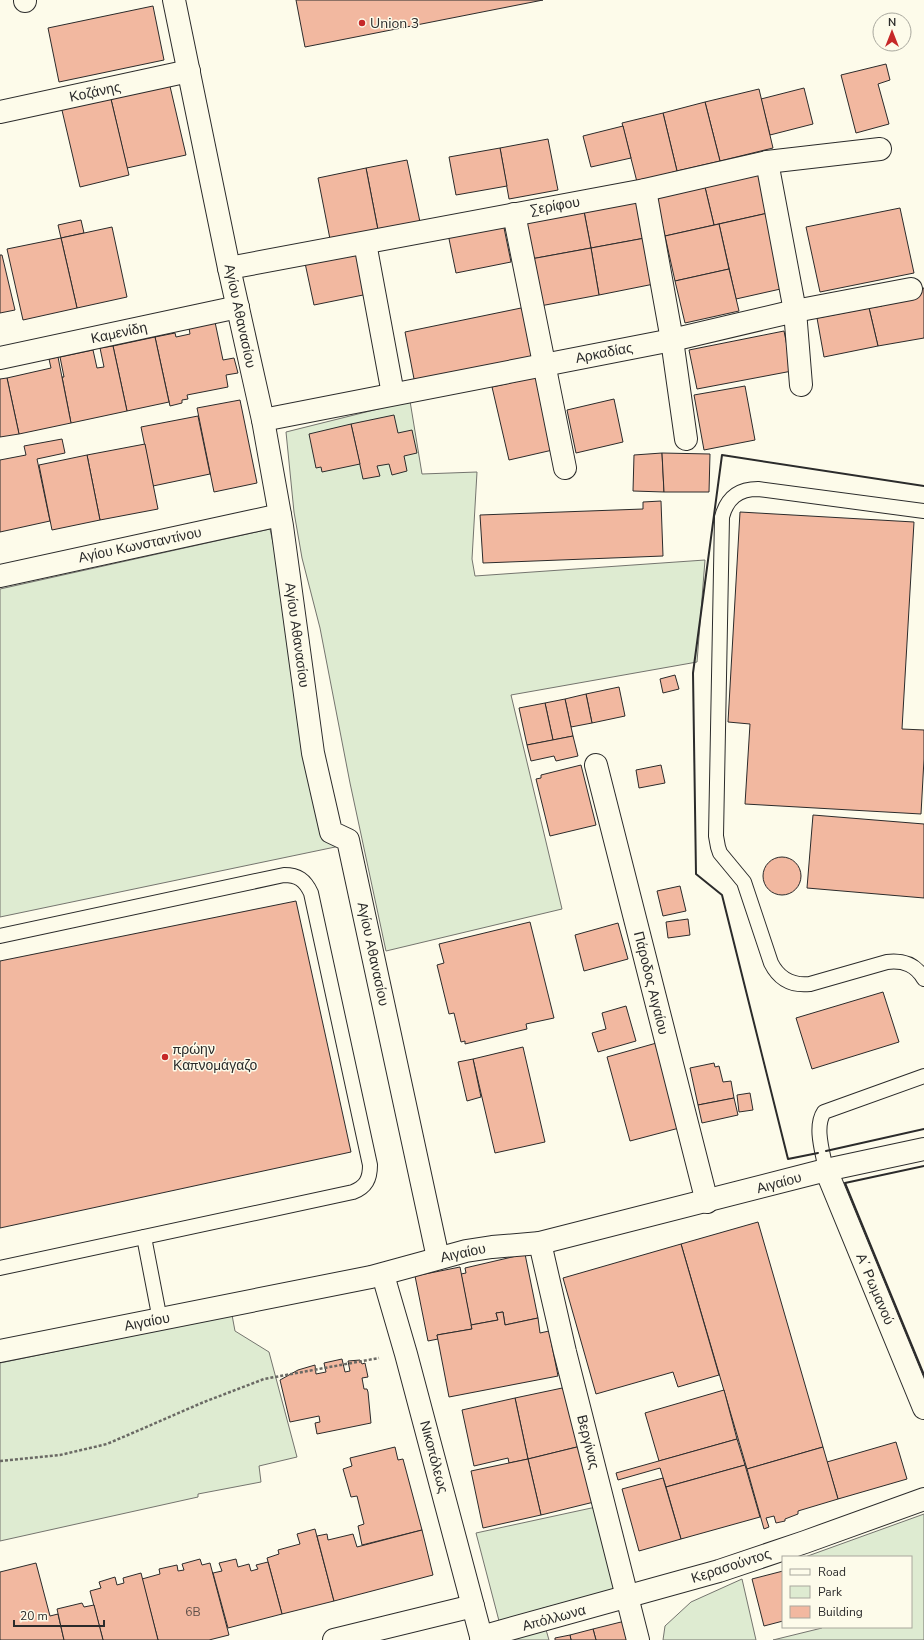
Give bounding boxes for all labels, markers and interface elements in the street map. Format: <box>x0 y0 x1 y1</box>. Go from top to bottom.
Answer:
north arrow <box>872 12 912 52</box>
place label: Union 3 <box>370 14 419 33</box>
text: N <box>888 15 896 30</box>
marker: Union 3 <box>357 18 367 28</box>
street label: Κοζάνης <box>68 77 123 107</box>
street label: Σερίφου <box>529 192 581 220</box>
street label: Αγίου Αθανασίου <box>220 262 260 370</box>
street label: Καμενίδη <box>89 318 149 348</box>
street label: Αρκαδίας <box>574 338 635 368</box>
street label: Αγίου Κωνσταντίνου <box>77 523 203 567</box>
street label: Αγίου Αθανασίου <box>280 581 314 689</box>
street label: Αγίου Αθανασίου <box>353 900 393 1008</box>
street label: Πάροδος Αιγαίου <box>629 929 673 1037</box>
place label: πρώην Καπνομάγαζο <box>173 1040 258 1075</box>
marker: πρώην Καπνομάγαζο <box>160 1052 170 1062</box>
street label: Αιγαίου <box>754 1168 804 1198</box>
street label: Αιγαίου <box>438 1239 488 1267</box>
street label: Α΄ Ρωμανού <box>851 1250 899 1328</box>
street label: Αιγαίου <box>123 1308 171 1336</box>
street label: Βεργίνας <box>572 1413 604 1471</box>
street label: Νικοπόλεως <box>415 1419 453 1496</box>
street label: Κερασούντος <box>689 1544 773 1588</box>
legend <box>782 1556 912 1628</box>
text: Road <box>818 1564 846 1580</box>
text: Park <box>818 1584 843 1600</box>
street label: Απόλλωνα <box>520 1600 588 1636</box>
scale bar <box>14 1602 104 1628</box>
house number: 6B <box>185 1604 201 1620</box>
text: Building <box>818 1604 863 1620</box>
text: 20 m <box>20 1608 48 1624</box>

